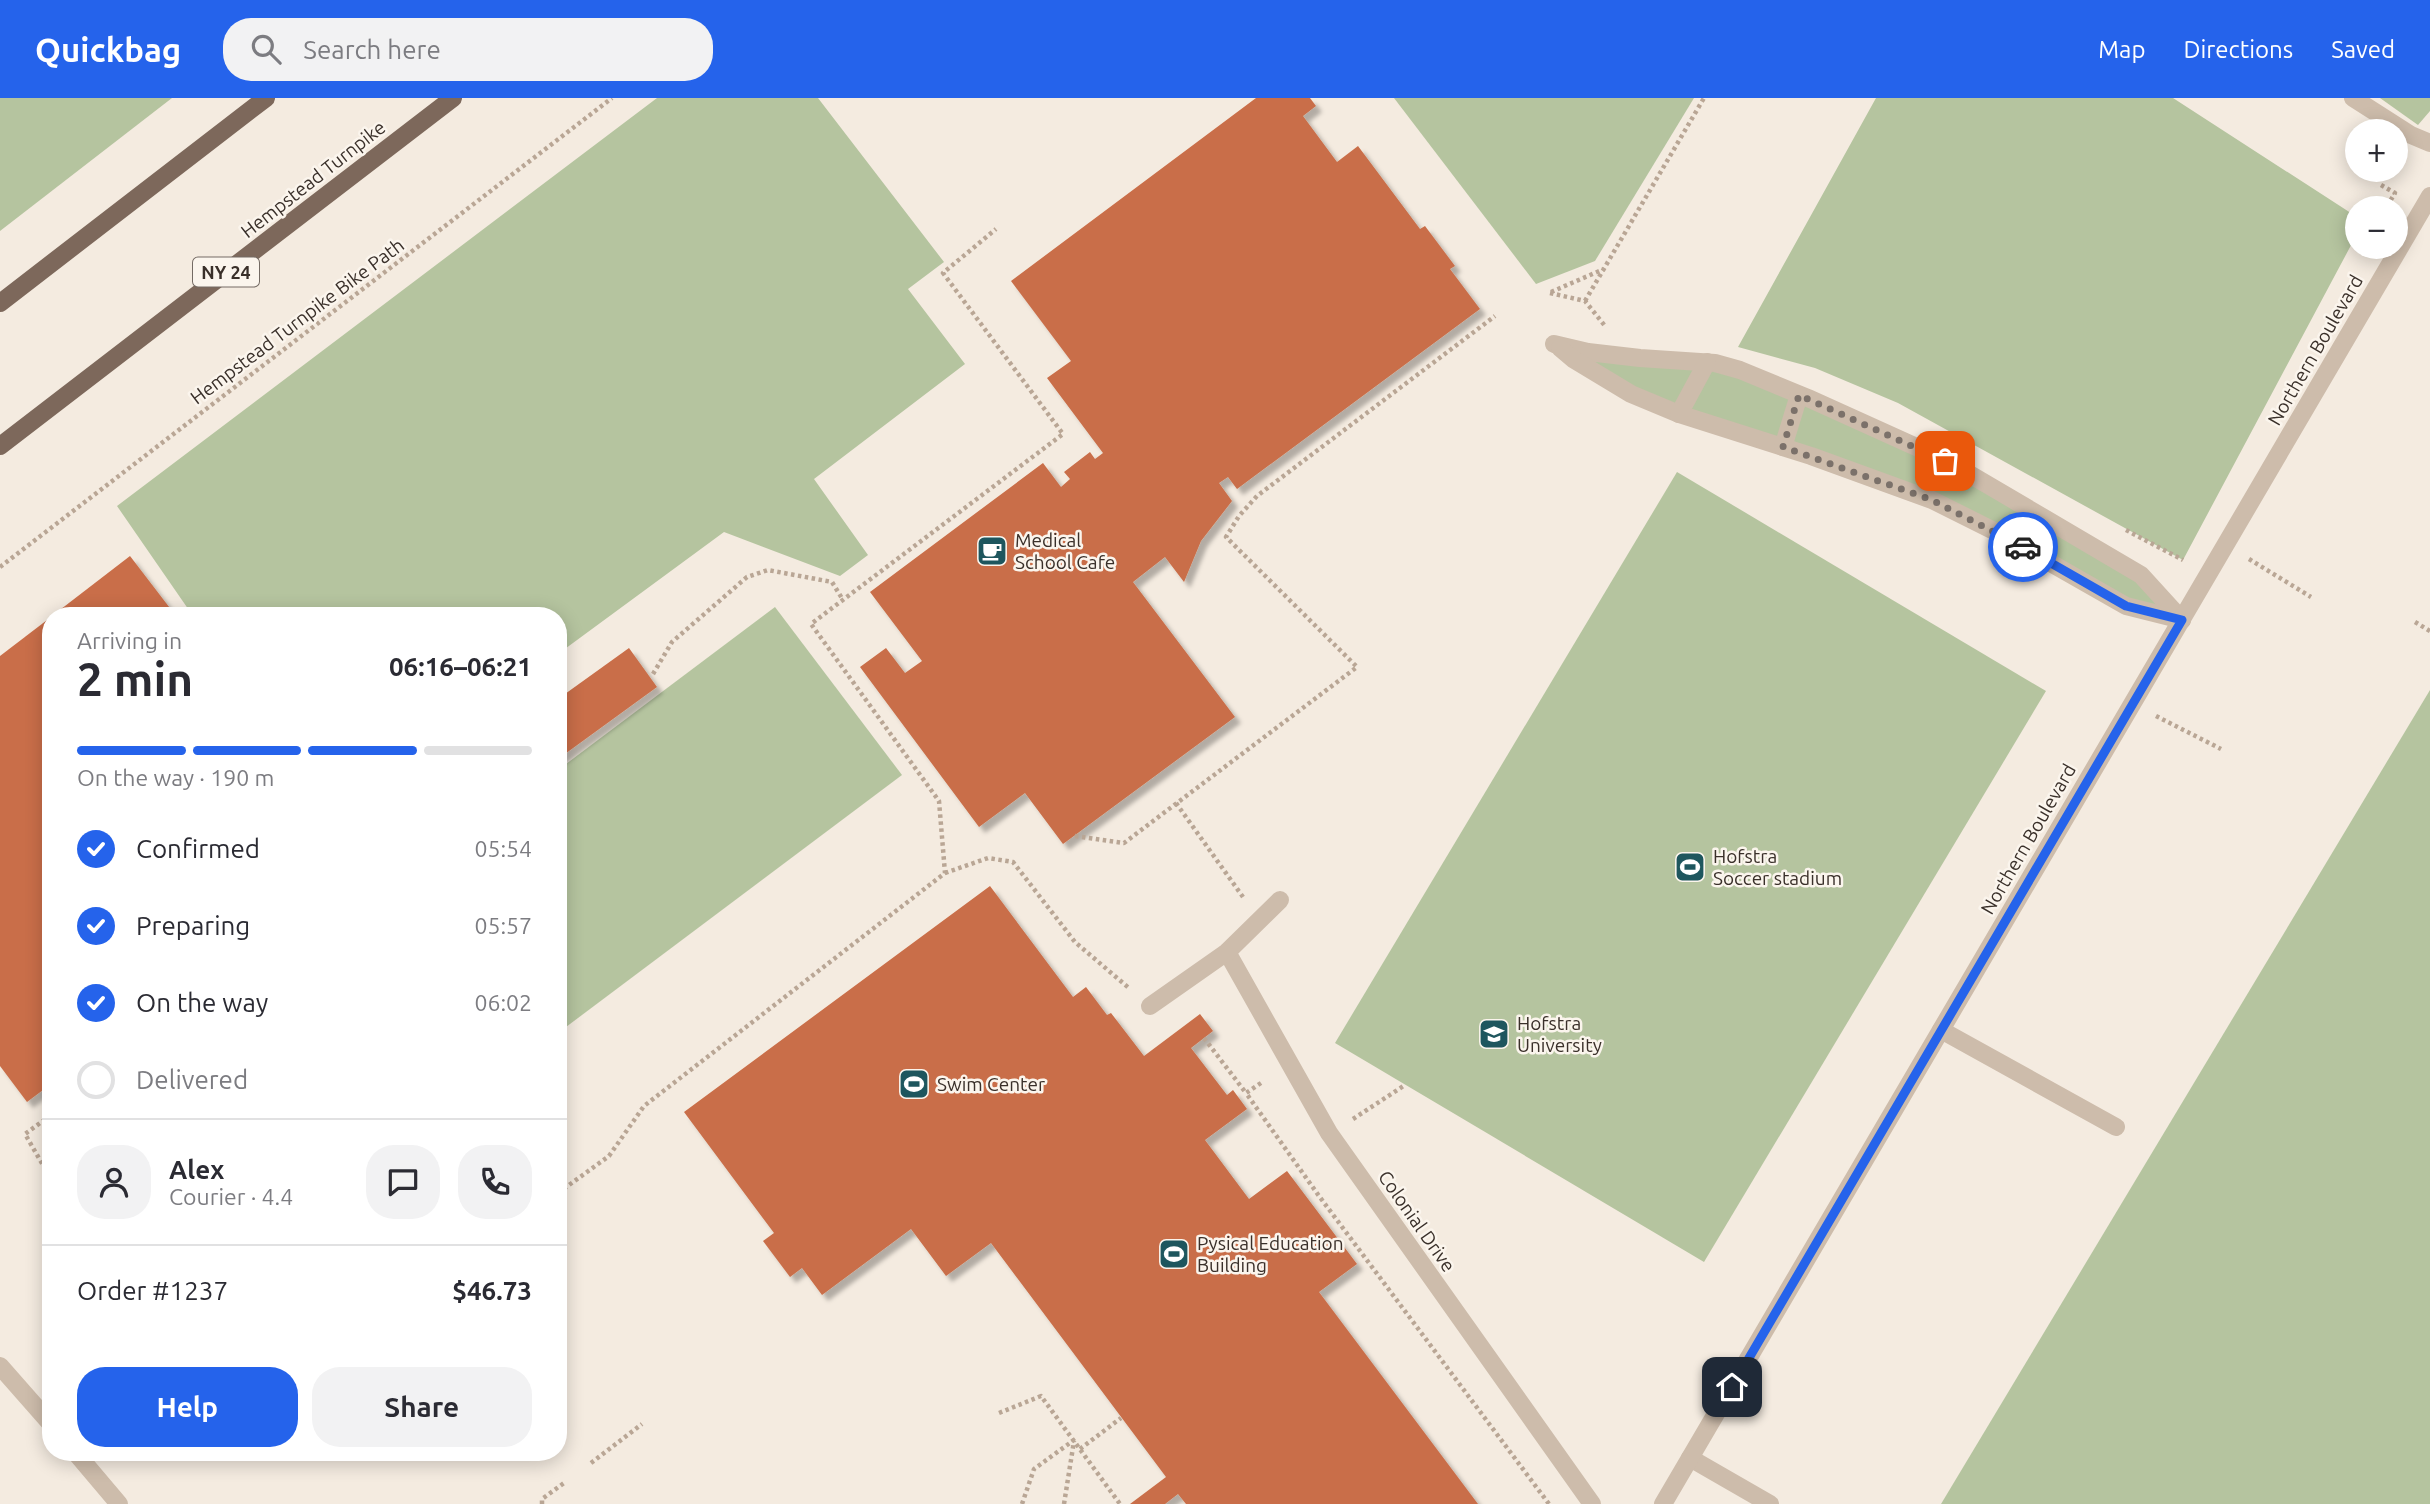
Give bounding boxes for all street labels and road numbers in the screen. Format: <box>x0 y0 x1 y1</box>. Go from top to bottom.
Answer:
street label: Hempstead Turnpike <box>236 116 390 242</box>
street label: Hempstead Turnpike Bike Path <box>186 234 408 408</box>
road number: NY 24 <box>193 258 259 286</box>
street label: Northern Boulevard <box>2263 271 2367 429</box>
street label: Northern Boulevard <box>1976 760 2080 918</box>
street label: Colonial Drive <box>1374 1166 1460 1276</box>

